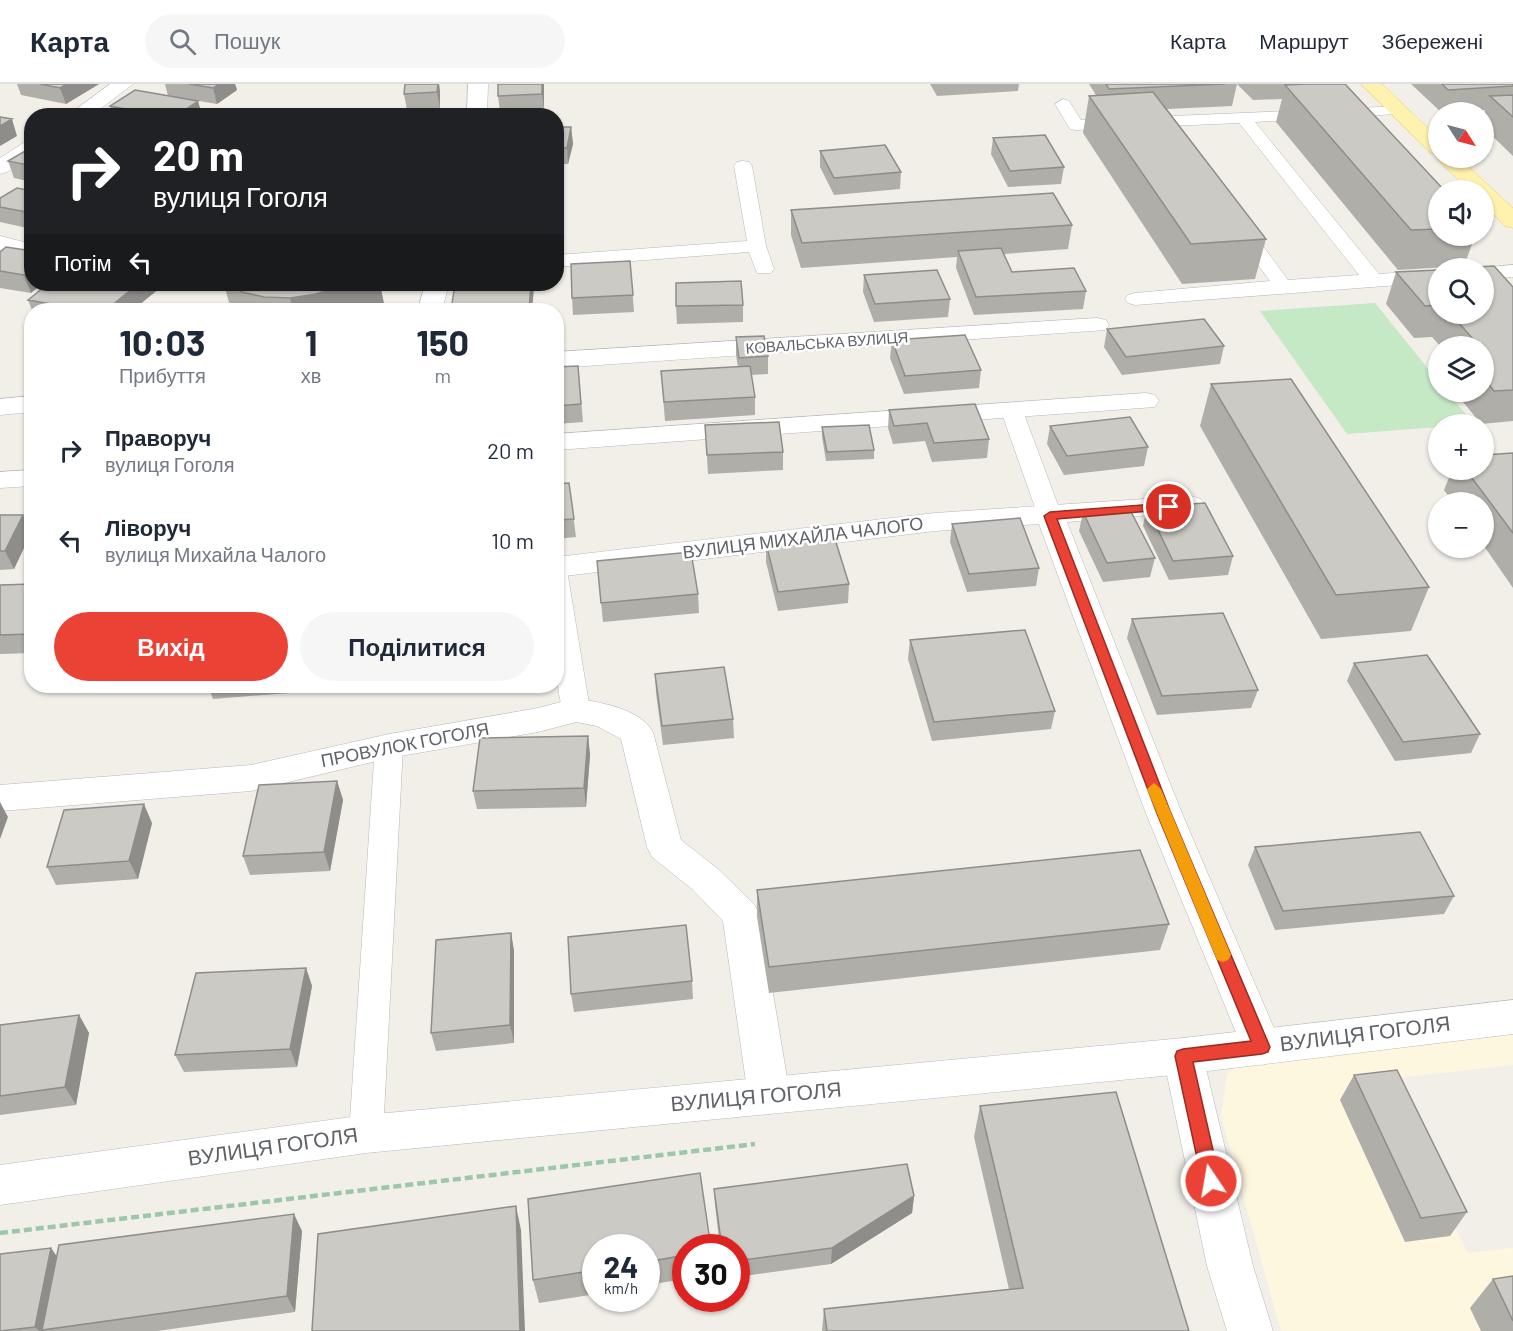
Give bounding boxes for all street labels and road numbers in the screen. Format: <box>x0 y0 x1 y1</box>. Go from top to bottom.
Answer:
street label: КОВАЛЬСЬКА ВУЛИЦЯ <box>745 327 909 357</box>
street label: ВУЛИЦЯ МИХАЙЛА ЧАЛОГО <box>681 511 924 563</box>
street label: ПРОВУЛОК ГОГОЛЯ <box>319 717 491 771</box>
street label: ВУЛИЦЯ ГОГОЛЯ <box>1278 1010 1451 1055</box>
street label: ВУЛИЦЯ ГОГОЛЯ <box>669 1076 842 1115</box>
street label: ВУЛИЦЯ ГОГОЛЯ <box>186 1121 359 1170</box>

